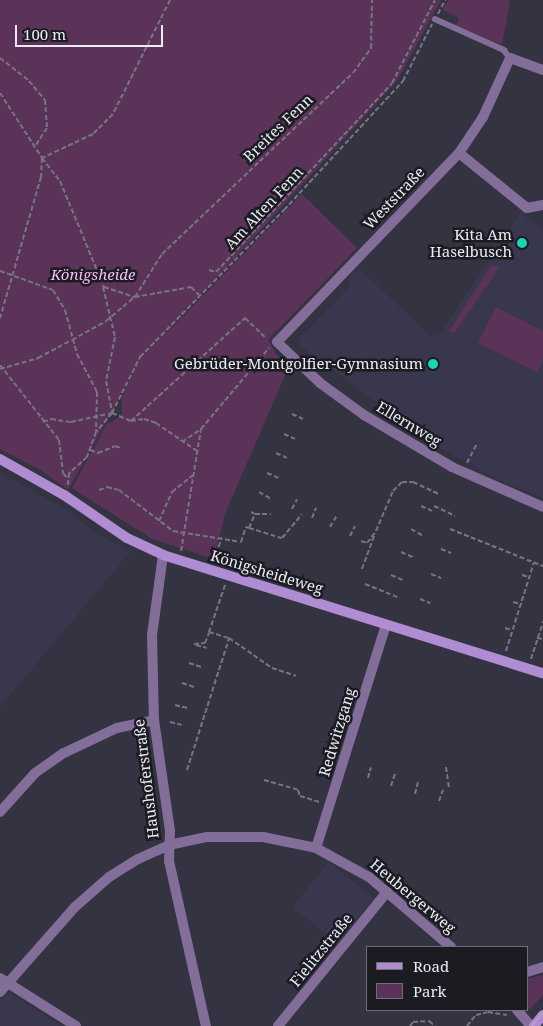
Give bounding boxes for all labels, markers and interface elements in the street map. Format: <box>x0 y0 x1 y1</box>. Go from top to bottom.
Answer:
scale bar <box>18 15 165 47</box>
text: 100 m <box>23 24 66 44</box>
street label: Breites Fenn <box>240 91 316 165</box>
street label: Am Alten Fenn <box>221 163 307 253</box>
street label: Weststraße <box>360 163 428 233</box>
place label: Kita Am Haselbusch <box>430 225 512 260</box>
marker: Kita Am Haselbusch <box>516 237 528 249</box>
park label: Königsheide <box>51 266 135 284</box>
place label: Gebrüder-Montgolfier-Gymnasium <box>174 355 423 373</box>
marker: Gebrüder-Montgolfier-Gymnasium <box>427 358 439 370</box>
street label: Ellernweg <box>373 398 445 450</box>
street label: Königsheideweg <box>209 546 325 598</box>
street label: Redwitzgang <box>315 685 359 779</box>
street label: Haushoferstraße <box>130 718 162 840</box>
street label: Heubergerweg <box>367 855 459 937</box>
street label: Fielitzstraße <box>286 910 356 990</box>
legend <box>366 946 528 1011</box>
text: Road <box>413 956 449 976</box>
text: Park <box>413 981 446 1001</box>

